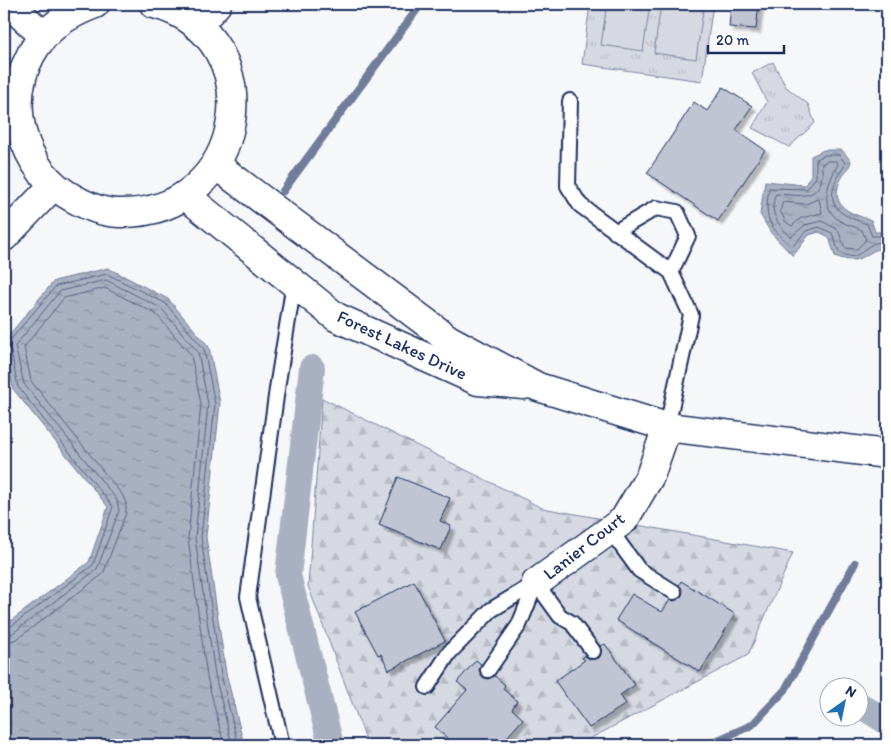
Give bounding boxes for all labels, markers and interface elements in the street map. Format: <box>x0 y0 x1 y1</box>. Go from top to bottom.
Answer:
scale bar <box>708 22 785 54</box>
text: 20 m <box>716 31 750 49</box>
street label: Forest Lakes Drive <box>334 305 470 385</box>
street label: Lanier Court <box>539 507 629 585</box>
north arrow <box>818 676 868 726</box>
text: N <box>842 682 859 701</box>

